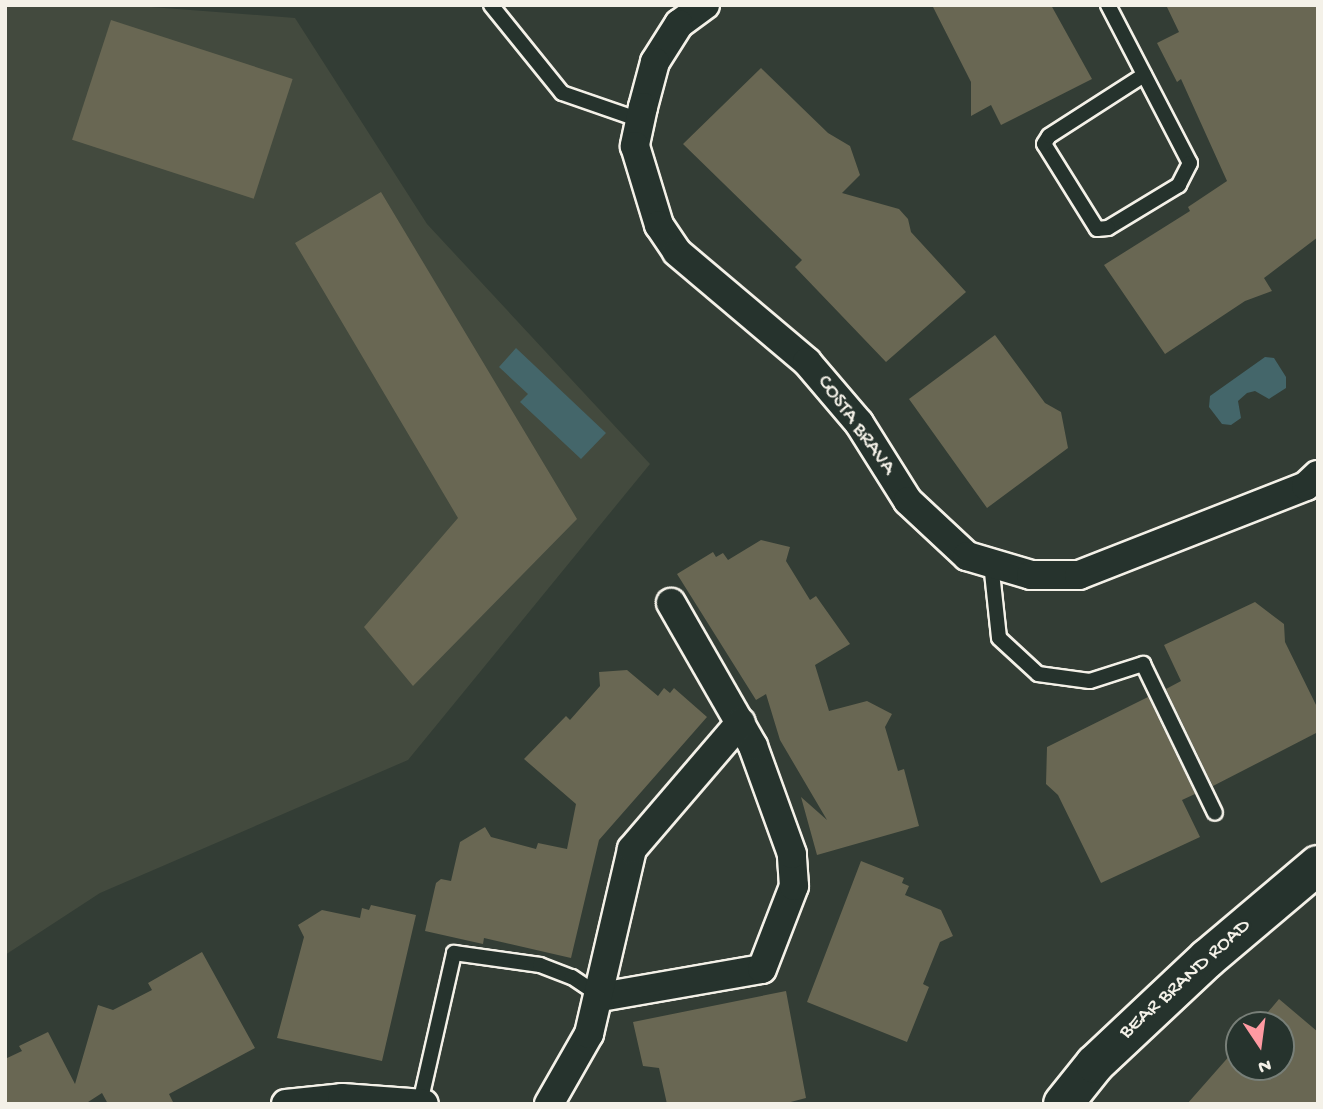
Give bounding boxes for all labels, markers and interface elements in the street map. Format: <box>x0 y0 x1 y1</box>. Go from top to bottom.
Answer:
street label: COSTA BRAVA <box>810 371 900 481</box>
street label: BEAR BRAND ROAD <box>1115 914 1257 1046</box>
north arrow <box>1225 1011 1295 1081</box>
text: N <box>1256 1052 1273 1078</box>

